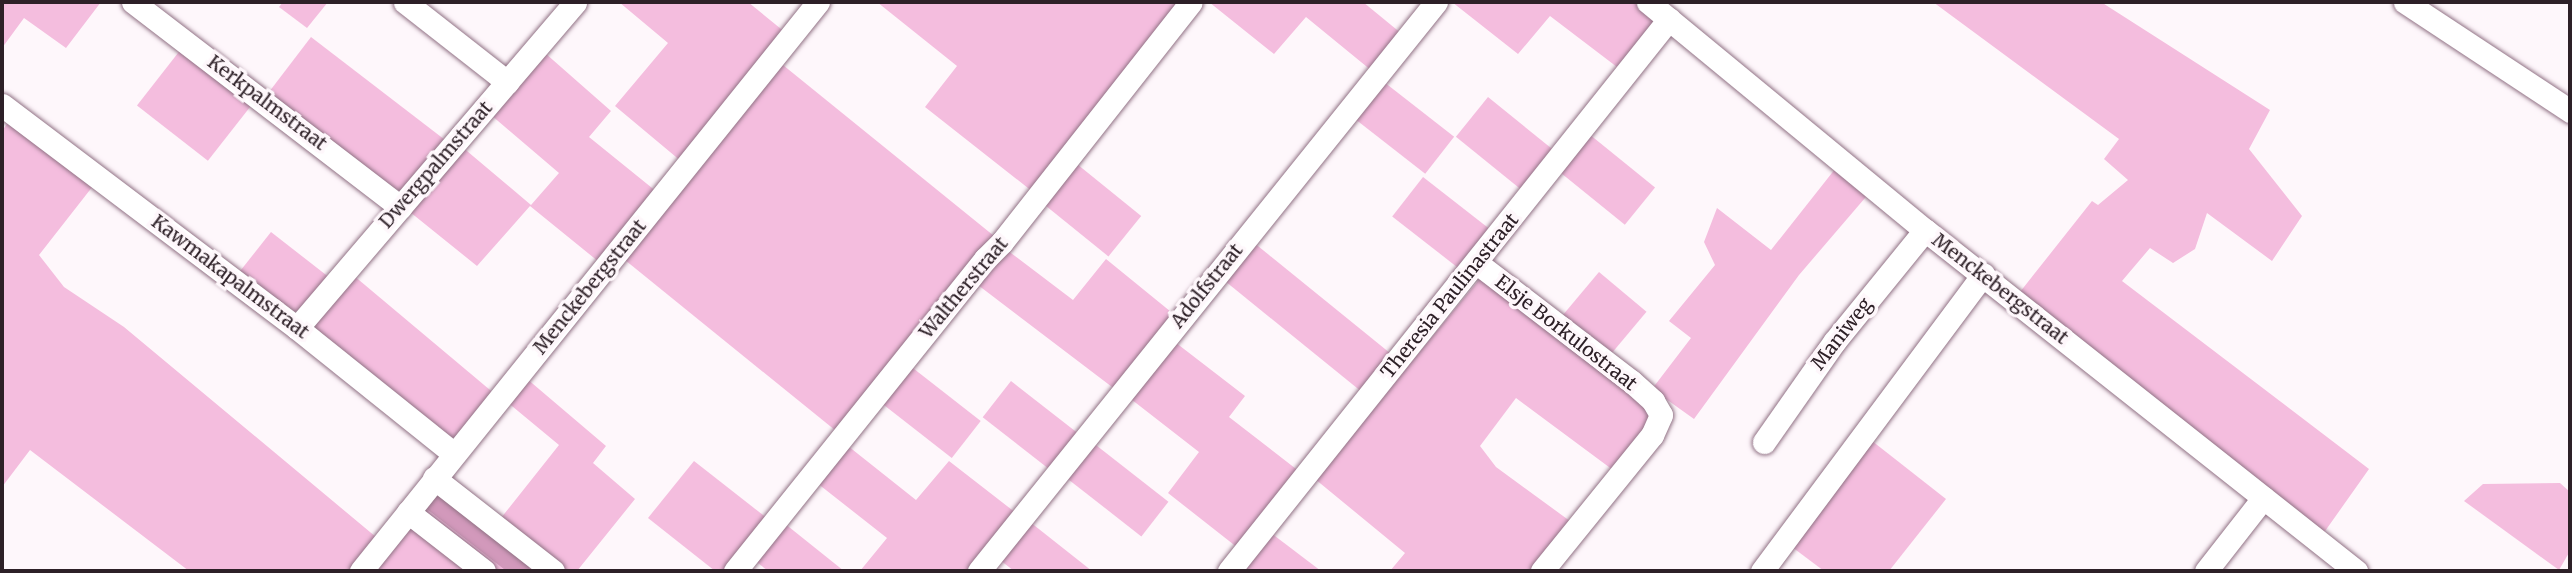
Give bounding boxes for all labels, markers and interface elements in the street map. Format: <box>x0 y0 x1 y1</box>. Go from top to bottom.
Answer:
street label: Kerkpalmstraat <box>203 51 331 155</box>
street label: Dwergpalmstraat <box>375 97 497 233</box>
street label: Theresia Paulinastraat <box>1377 209 1523 383</box>
street label: Kawmakapalmstraat <box>147 210 313 344</box>
street label: Menckebergstraat <box>529 215 651 359</box>
street label: Menckebergstraat <box>1927 229 2073 349</box>
street label: Waltherstraat <box>915 233 1013 343</box>
street label: Adolfstraat <box>1166 239 1248 333</box>
street label: Elsje Borkulostraat <box>1491 271 1641 395</box>
street label: Maniweg <box>1807 294 1877 374</box>

